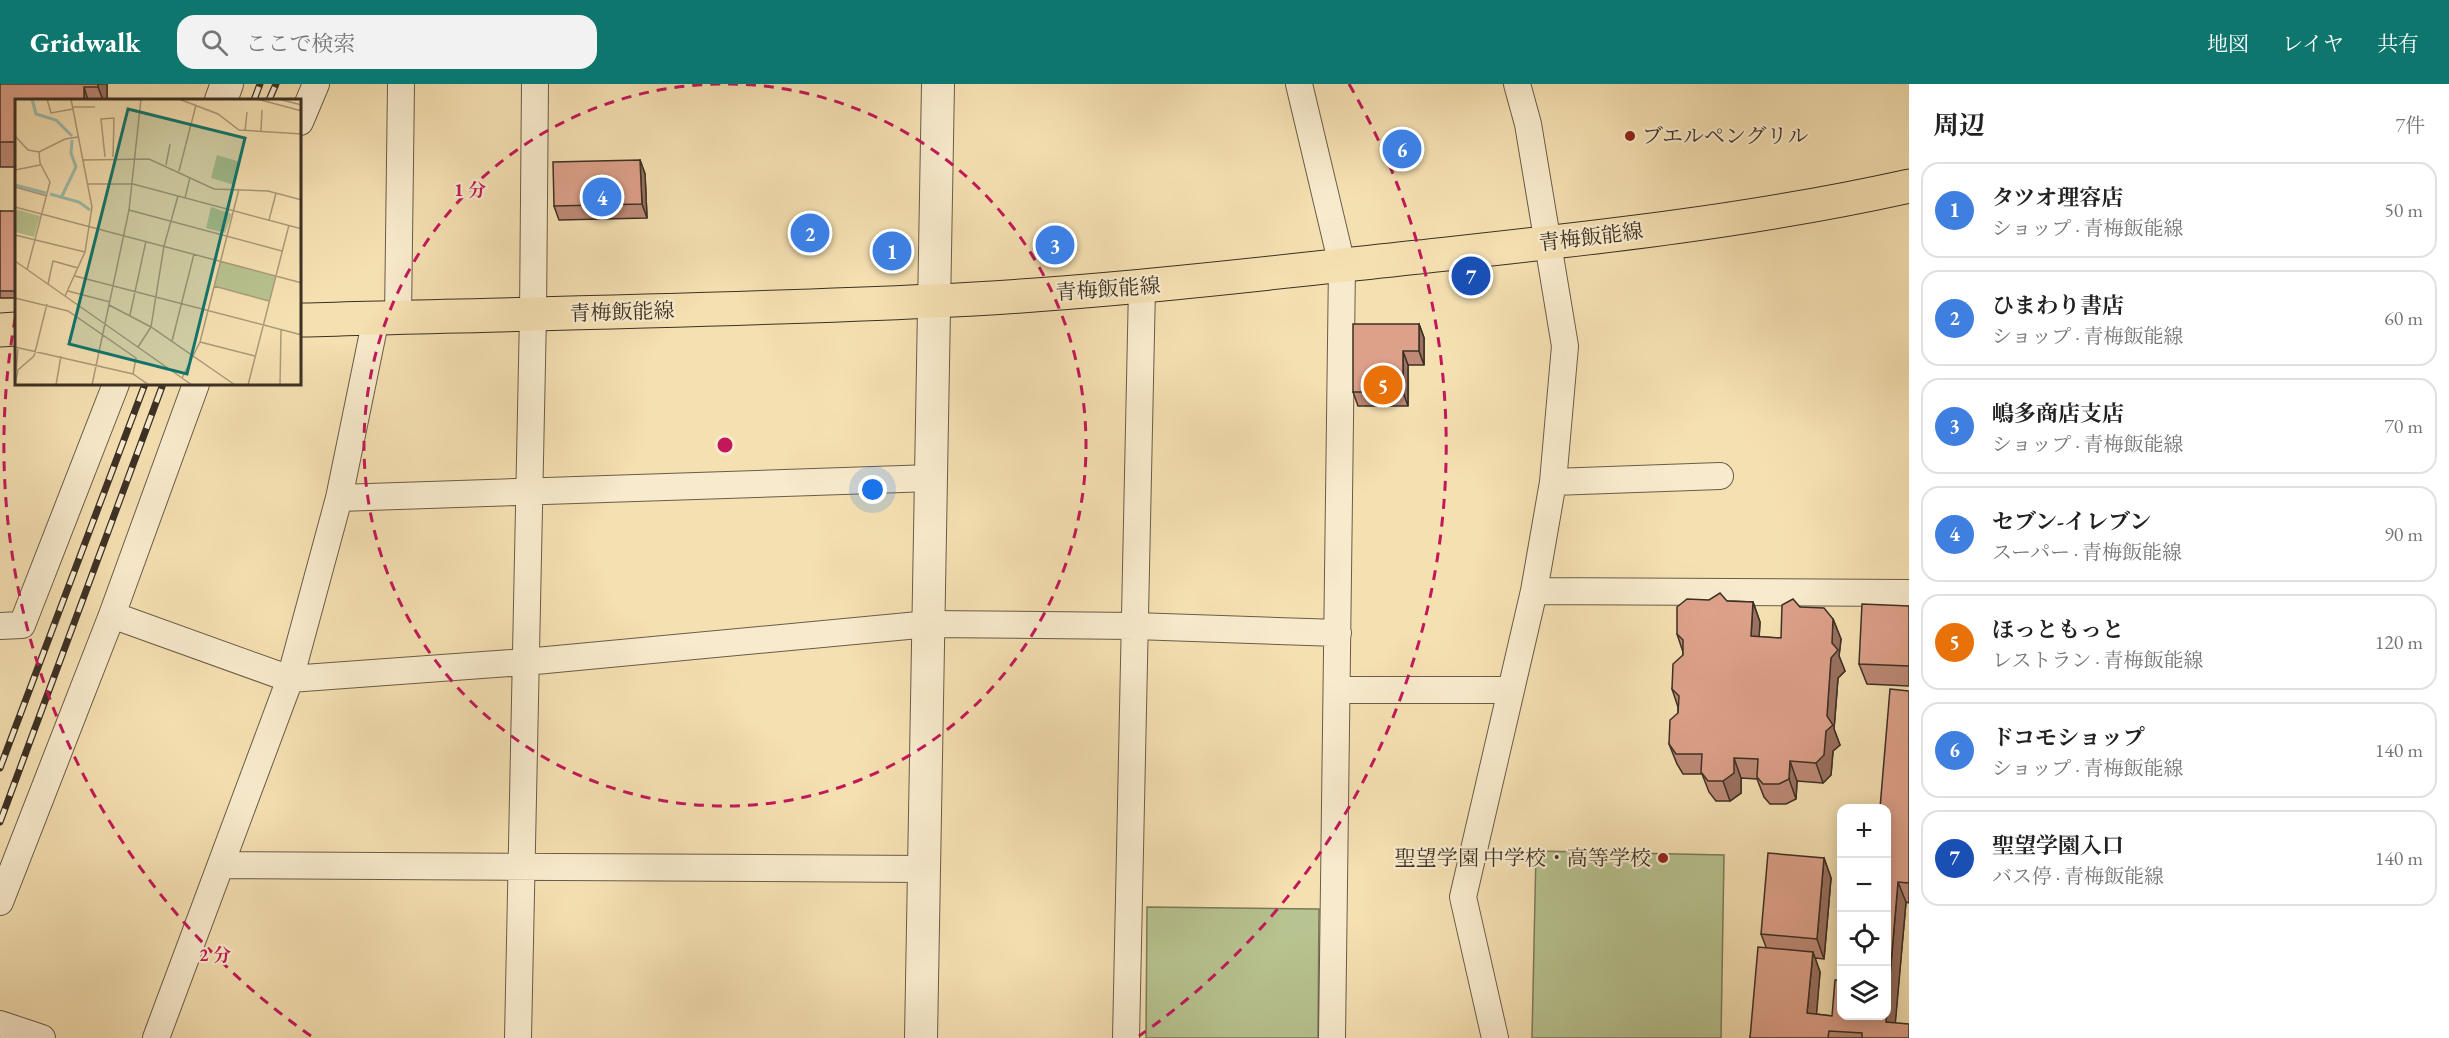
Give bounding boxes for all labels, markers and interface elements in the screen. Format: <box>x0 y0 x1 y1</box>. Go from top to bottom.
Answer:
search box <box>177 15 597 69</box>
text: Gridwalk <box>30 24 141 60</box>
icon: search <box>198 26 231 59</box>
text: ここで検索 <box>246 29 356 58</box>
text: 地図 <box>2207 30 2249 57</box>
text: レイヤ <box>2282 30 2344 57</box>
text: 共有 <box>2377 30 2419 57</box>
inset map <box>15 99 302 386</box>
text: 周辺 <box>1933 108 1985 142</box>
text: 7件 <box>2395 112 2425 138</box>
place label: ブエルペングリル <box>1642 122 1809 149</box>
pin: 6 <box>1382 126 1422 172</box>
marker: ブエルペングリル <box>1623 129 1637 143</box>
pin: 4 <box>582 174 622 220</box>
text: 1 分 <box>454 178 486 201</box>
text: タツオ理容店 <box>1992 183 2123 212</box>
text: 1 <box>1949 197 1960 223</box>
text: 50 m <box>2384 197 2423 223</box>
pin: 2 <box>790 210 830 256</box>
text: ショップ · 青梅飯能線 <box>1992 215 2184 241</box>
street label: 青梅飯能線 <box>1537 217 1645 256</box>
pin: 3 <box>1036 222 1074 268</box>
pin: 1 <box>872 228 912 274</box>
pin: 7 <box>1452 254 1490 298</box>
street label: 青梅飯能線 <box>1055 271 1161 306</box>
text: ひまわり書店 <box>1992 291 2124 320</box>
street label: 青梅飯能線 <box>569 296 675 327</box>
text: 2 <box>1949 305 1960 331</box>
text: 60 m <box>2384 305 2423 331</box>
text: ショップ · 青梅飯能線 <box>1992 323 2184 349</box>
pin: 5 <box>1364 362 1402 408</box>
text: 嶋多商店支店 <box>1992 399 2124 428</box>
text: 3 <box>1949 413 1960 439</box>
text: 70 m <box>2384 413 2423 439</box>
text: ショップ · 青梅飯能線 <box>1992 431 2184 457</box>
centre of rings <box>715 435 735 455</box>
your location <box>858 475 887 504</box>
text: セブン-イレブン <box>1992 507 2151 536</box>
text: 4 <box>1949 521 1960 547</box>
text: 90 m <box>2384 521 2423 547</box>
text: スーパー · 青梅飯能線 <box>1992 539 2182 565</box>
text: ほっともっと <box>1992 615 2124 644</box>
text: 5 <box>1949 629 1960 655</box>
text: 120 m <box>2375 629 2423 655</box>
text: レストラン · 青梅飯能線 <box>1992 647 2203 673</box>
text: ドコモショップ <box>1992 723 2145 752</box>
text: 6 <box>1949 737 1960 763</box>
text: 140 m <box>2375 737 2423 763</box>
text: ショップ · 青梅飯能線 <box>1992 755 2184 781</box>
map controls <box>1837 804 1891 1020</box>
button: + <box>1837 804 1891 858</box>
text: 聖望学園入口 <box>1992 831 2124 860</box>
place label: 聖望学園 中学校・高等学校 <box>1395 844 1651 871</box>
text: 7 <box>1949 845 1960 871</box>
text: 140 m <box>2375 845 2423 871</box>
marker: 聖望学園 中学校・高等学校 <box>1656 851 1670 865</box>
button: − <box>1837 858 1891 912</box>
text: バス停 · 青梅飯能線 <box>1992 863 2164 889</box>
button: locate <box>1837 912 1891 966</box>
text: 2 分 <box>199 943 231 966</box>
button: layers <box>1837 966 1891 1020</box>

